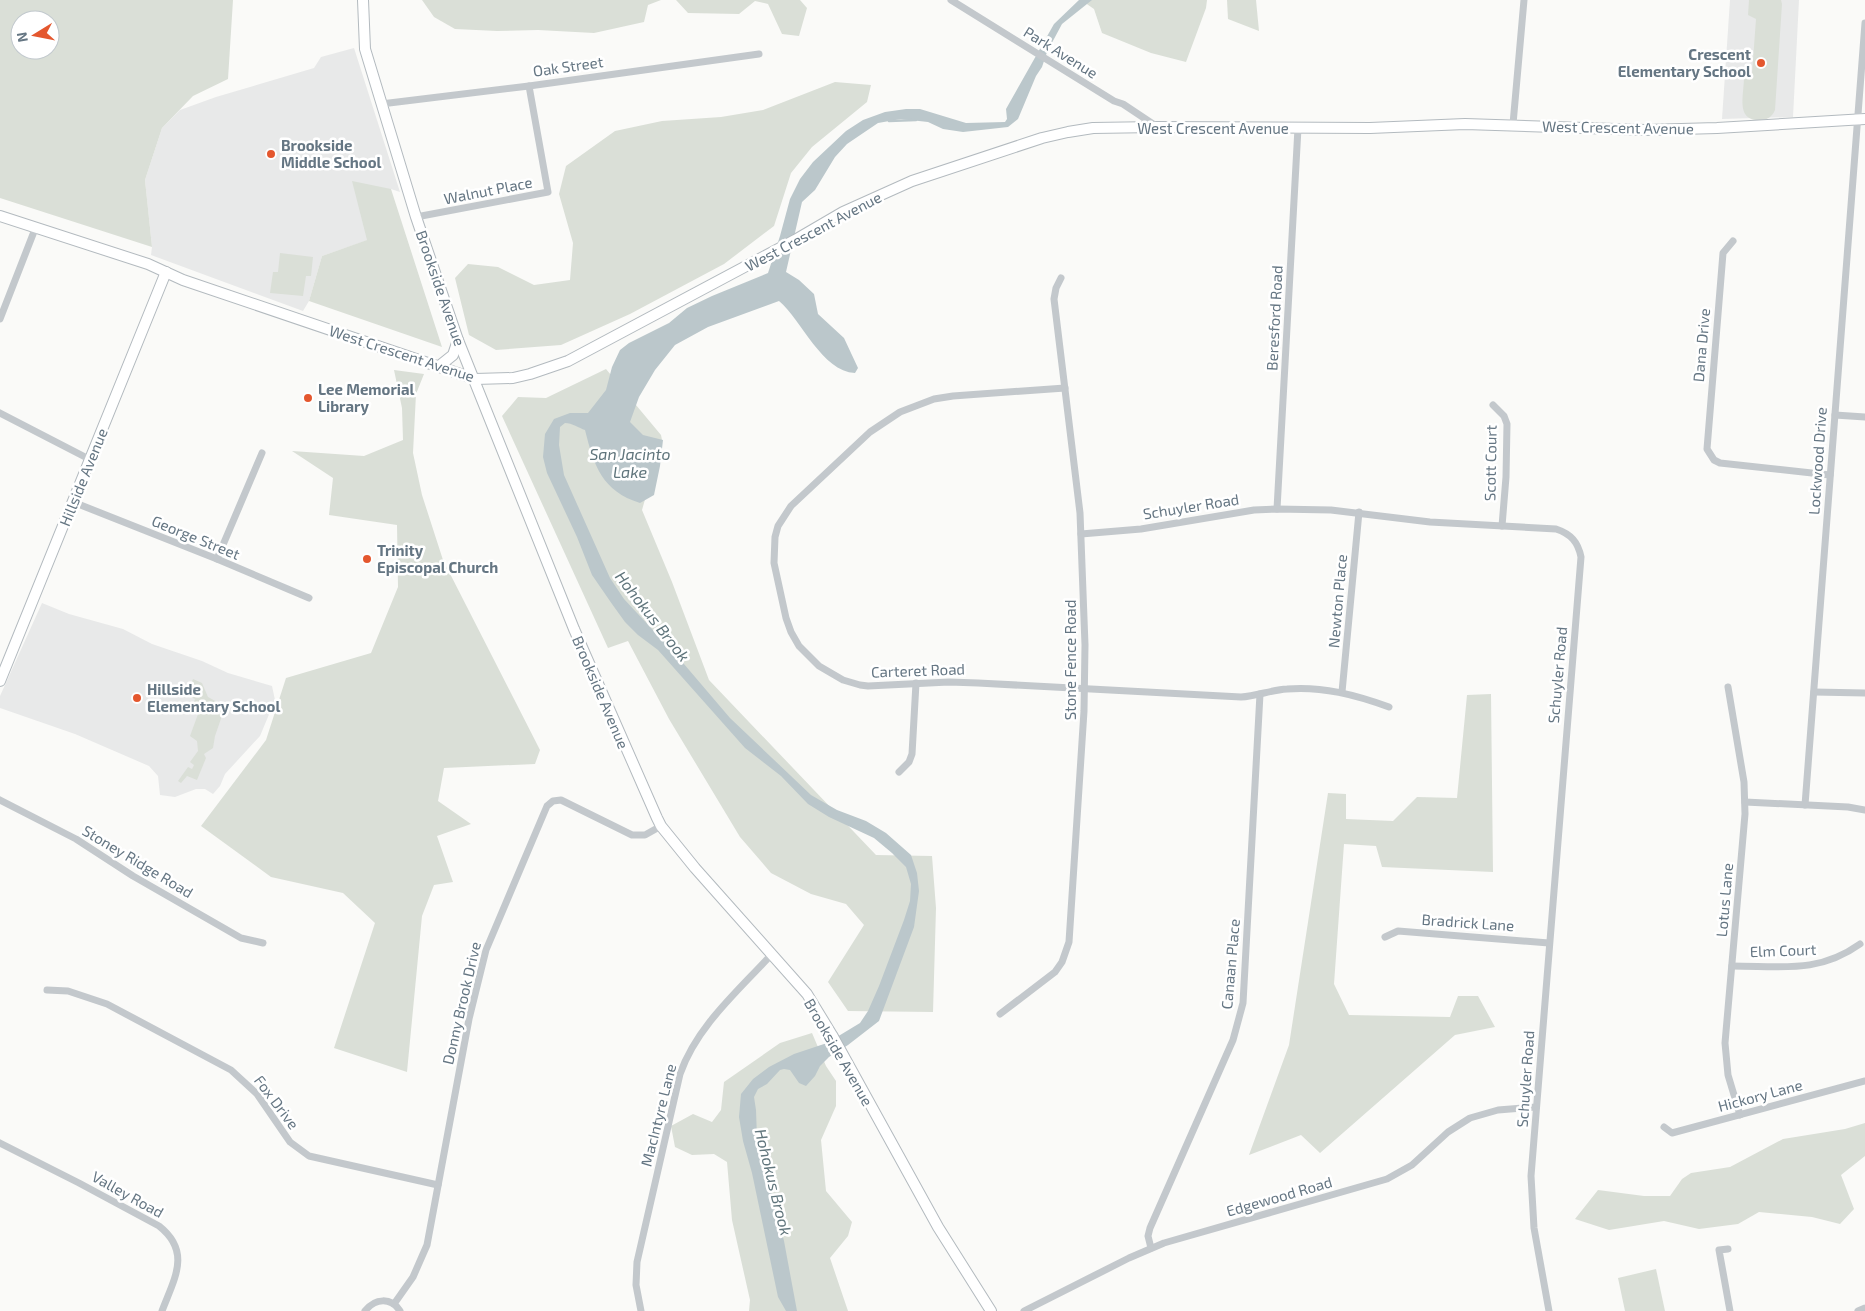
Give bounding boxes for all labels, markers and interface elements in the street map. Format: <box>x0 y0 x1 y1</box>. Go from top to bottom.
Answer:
north arrow <box>10 10 60 60</box>
street label: Park Avenue <box>1021 22 1101 82</box>
text: N <box>12 31 31 44</box>
place label: Crescent Elementary School <box>1618 45 1751 81</box>
street label: Oak Street <box>532 52 605 80</box>
marker: Crescent Elementary School <box>1755 57 1767 69</box>
street label: West Crescent Avenue <box>1542 117 1694 137</box>
street label: West Crescent Avenue <box>1137 119 1289 137</box>
place label: Brookside Middle School <box>281 136 382 171</box>
marker: Brookside Middle School <box>265 148 277 160</box>
street label: Walnut Place <box>442 173 534 207</box>
street label: West Crescent Avenue <box>742 187 884 275</box>
street label: Brookside Avenue <box>413 228 469 348</box>
street label: Beresford Road <box>1262 265 1286 371</box>
street label: Dana Drive <box>1689 307 1713 383</box>
street label: West Crescent Avenue <box>327 321 477 385</box>
place label: Lee Memorial Library <box>318 380 415 416</box>
marker: Lee Memorial Library <box>302 392 314 404</box>
street label: Lockwood Drive <box>1804 406 1830 516</box>
street label: Scott Court <box>1480 424 1500 501</box>
street label: Hillside Avenue <box>55 425 111 529</box>
water label: San Jacinto Lake <box>589 444 671 481</box>
street label: Schuyler Road <box>1142 490 1240 522</box>
street label: George Street <box>149 511 243 563</box>
place label: Trinity Episcopal Church <box>377 541 498 576</box>
marker: Trinity Episcopal Church <box>361 553 373 565</box>
street label: Newton Place <box>1324 553 1350 649</box>
water label: Hohokus Brook <box>612 567 694 665</box>
street label: Stone Fence Road <box>1061 600 1079 720</box>
street label: Schuyler Road <box>1544 626 1570 724</box>
street label: Brookside Avenue <box>569 633 633 751</box>
street label: Carteret Road <box>871 659 965 681</box>
place label: Hillside Elementary School <box>147 680 280 716</box>
marker: Hillside Elementary School <box>131 692 143 704</box>
street label: Stoney Ridge Road <box>79 821 197 901</box>
street label: Lotus Lane <box>1712 862 1736 938</box>
street label: Bradrick Lane <box>1421 910 1515 934</box>
street label: Canaan Place <box>1217 918 1243 1010</box>
street label: Donny Brook Drive <box>438 940 484 1066</box>
street label: Elm Court <box>1749 940 1817 960</box>
street label: Brookside Avenue <box>801 995 877 1109</box>
street label: Schuyler Road <box>1513 1030 1537 1128</box>
street label: MacIntyre Lane <box>637 1062 679 1168</box>
street label: Fox Drive <box>251 1071 303 1133</box>
street label: Hickory Lane <box>1716 1075 1804 1115</box>
water label: Hohokus Brook <box>752 1127 796 1237</box>
street label: Valley Road <box>89 1167 167 1221</box>
street label: Edgewood Road <box>1224 1172 1334 1220</box>

